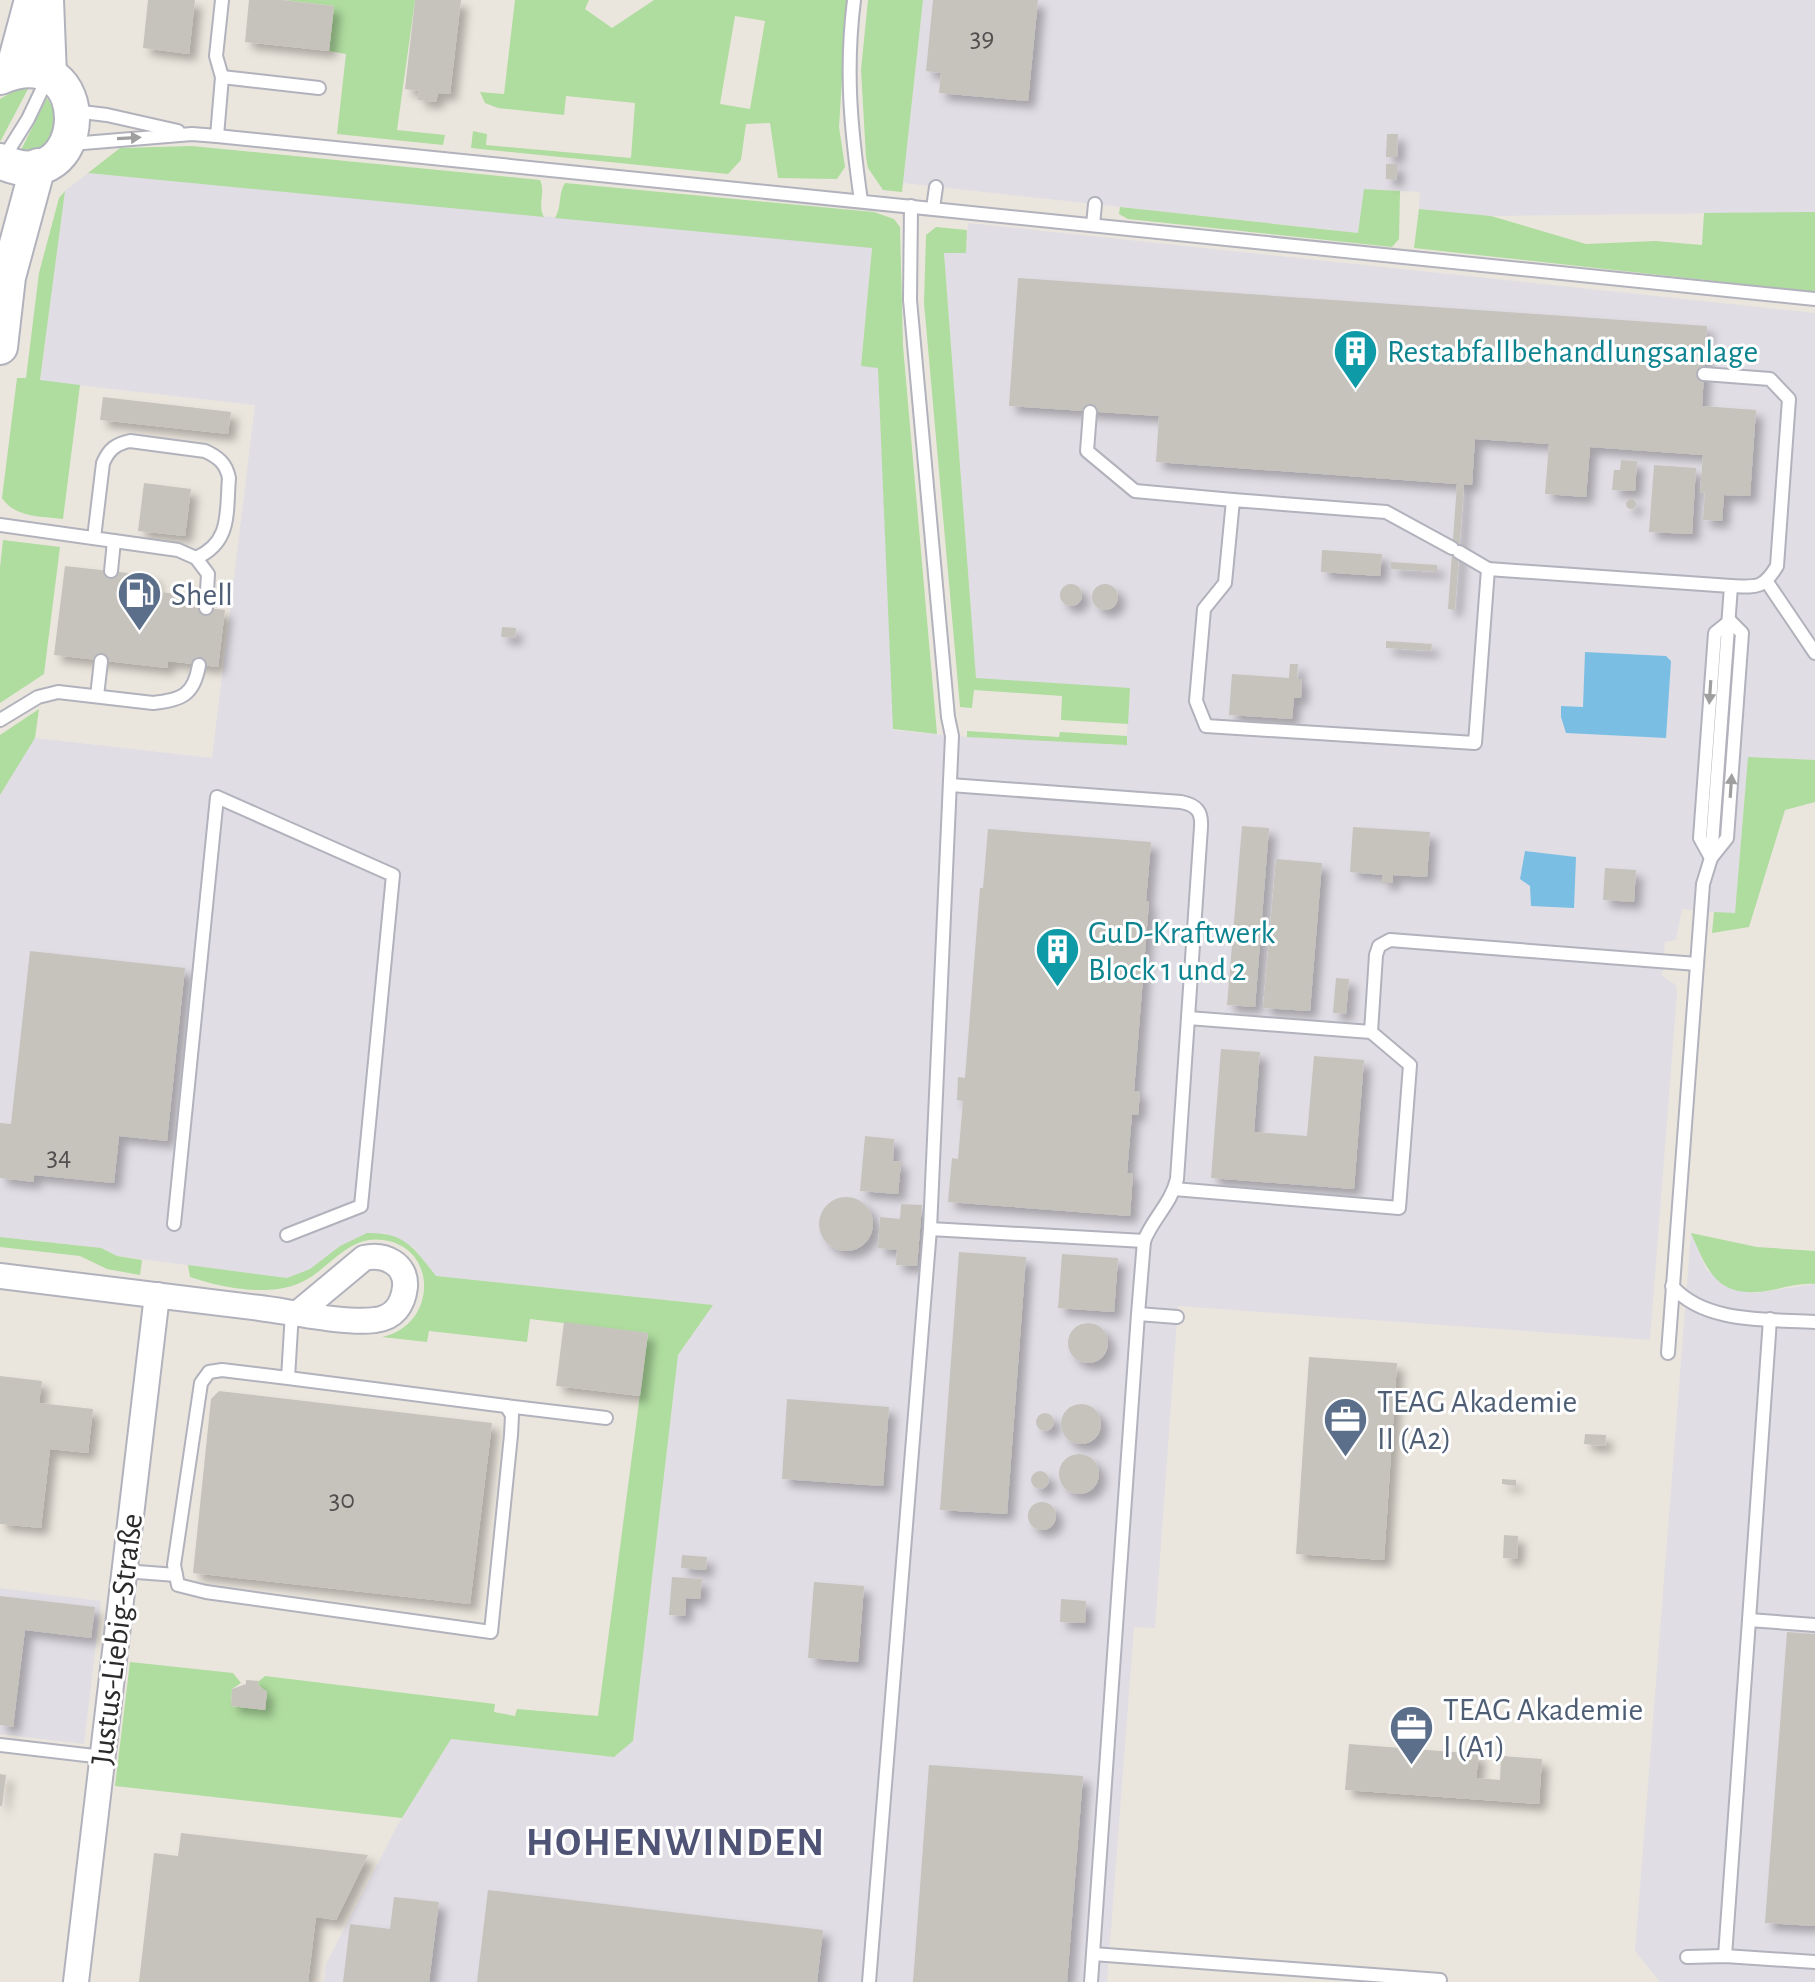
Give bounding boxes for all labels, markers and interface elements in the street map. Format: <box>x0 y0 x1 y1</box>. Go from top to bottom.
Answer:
house number: 39 <box>970 24 994 52</box>
one-way arrow <box>117 131 142 144</box>
building icon: Restabfallbehandlungsanlage <box>1332 327 1380 390</box>
place label: Restabfallbehandlungsanlage <box>1387 336 1758 368</box>
fuel station icon: Shell <box>116 570 164 633</box>
place label: Shell <box>171 579 233 611</box>
one-way arrow <box>1703 680 1716 705</box>
one-way arrow <box>1725 773 1738 798</box>
place label: GuD-Kraftwerk Block 1 und 2 <box>1088 917 1276 986</box>
building icon: GuD-Kraftwerk Block 1 und 2 <box>1033 926 1081 989</box>
house number: 34 <box>46 1143 72 1171</box>
place label: TEAG Akademie II (A2) <box>1377 1386 1577 1455</box>
office icon: TEAG Akademie II (A2) <box>1322 1395 1370 1458</box>
house number: 30 <box>329 1486 355 1514</box>
street label: Justus-Liebig-Straße <box>86 1512 148 1767</box>
place label: TEAG Akademie I (A1) <box>1443 1694 1643 1763</box>
office icon: TEAG Akademie I (A1) <box>1388 1703 1436 1766</box>
district label: HOHENWINDEN <box>526 1823 826 1863</box>

